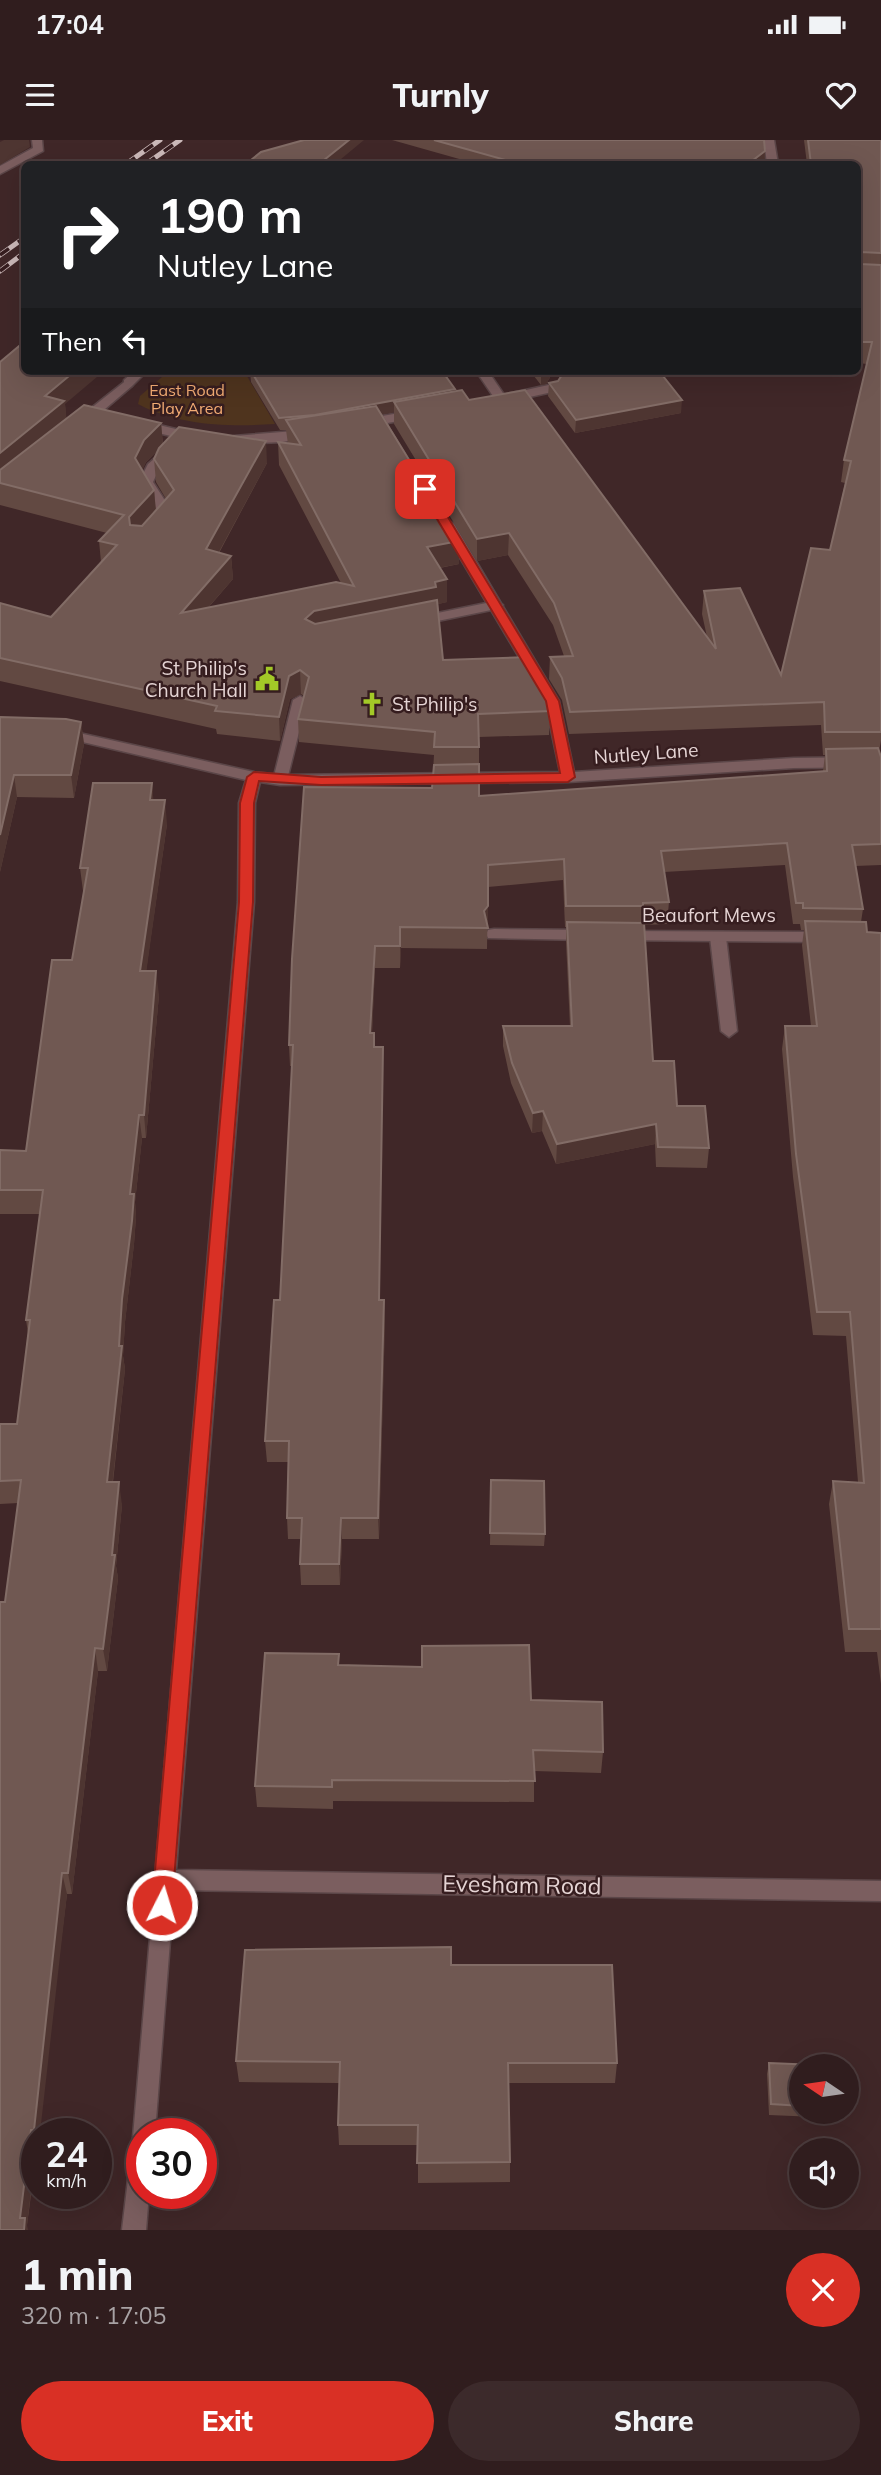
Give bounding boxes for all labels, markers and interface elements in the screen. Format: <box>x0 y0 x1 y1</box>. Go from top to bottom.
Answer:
text: 17:04 <box>35 8 104 41</box>
text: Turnly <box>392 75 489 115</box>
icon: menu <box>21 76 59 114</box>
icon: heart <box>822 76 860 114</box>
text: 190 m <box>157 184 303 245</box>
icon: right <box>42 189 133 280</box>
text: Nutley Lane <box>157 245 334 285</box>
icon: left <box>116 322 154 360</box>
text: Then <box>42 325 102 358</box>
park label: East Road Play Area <box>149 380 225 418</box>
pin <box>395 459 455 519</box>
icon: arrive <box>406 470 444 508</box>
place label: St Philip's Church Hall <box>145 656 247 702</box>
public building icon: St Philip's Church Hall <box>253 665 281 693</box>
church icon: St Philip's <box>358 690 386 718</box>
place label: St Philip's <box>392 692 478 716</box>
street label: Nutley Lane <box>593 737 699 769</box>
street label: Beaufort Mews <box>642 903 776 927</box>
position arrow <box>125 1868 199 1942</box>
street label: Evesham Road <box>442 1869 602 1900</box>
north arrow <box>789 2054 859 2124</box>
map controls <box>789 2054 859 2208</box>
speed limit sign: 30 <box>126 2118 217 2209</box>
text: 24 <box>45 2132 88 2176</box>
button: sound <box>789 2138 859 2208</box>
text: km/h <box>46 2169 87 2192</box>
text: 1 min <box>21 2248 134 2301</box>
button: close <box>786 2253 860 2327</box>
text: 320 m · 17:05 <box>21 2301 166 2330</box>
button: Exit <box>21 2381 434 2461</box>
button: Share <box>448 2381 860 2461</box>

